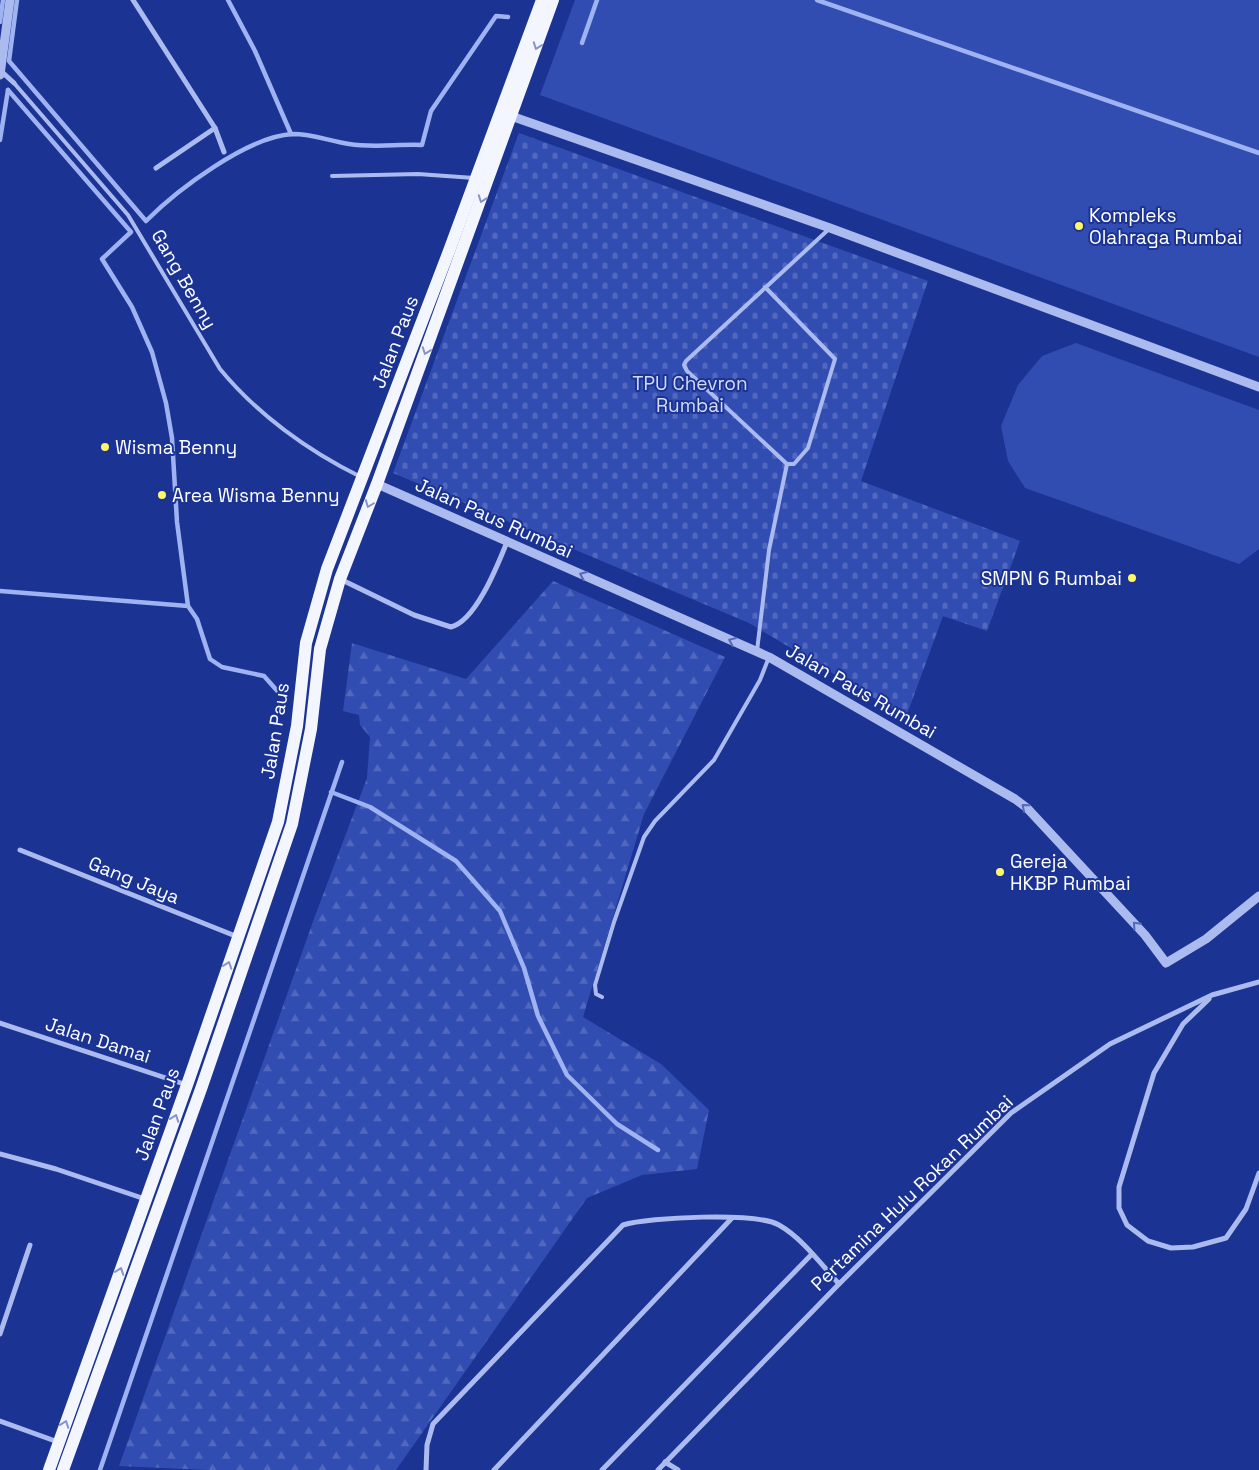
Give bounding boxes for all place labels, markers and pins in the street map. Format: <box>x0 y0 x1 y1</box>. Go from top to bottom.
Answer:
place label: Kompleks Olahraga Rumbai <box>1089 203 1242 250</box>
marker: Kompleks Olahraga Rumbai <box>1073 220 1085 232</box>
place label: Wisma Benny <box>115 435 237 460</box>
marker: Wisma Benny <box>99 441 111 453</box>
place label: Area Wisma Benny <box>172 483 340 508</box>
marker: Area Wisma Benny <box>156 489 168 501</box>
place label: SMPN 6 Rumbai <box>981 566 1122 591</box>
marker: SMPN 6 Rumbai <box>1126 572 1138 584</box>
place label: Gereja HKBP Rumbai <box>1010 849 1131 896</box>
marker: Gereja HKBP Rumbai <box>994 866 1006 878</box>

